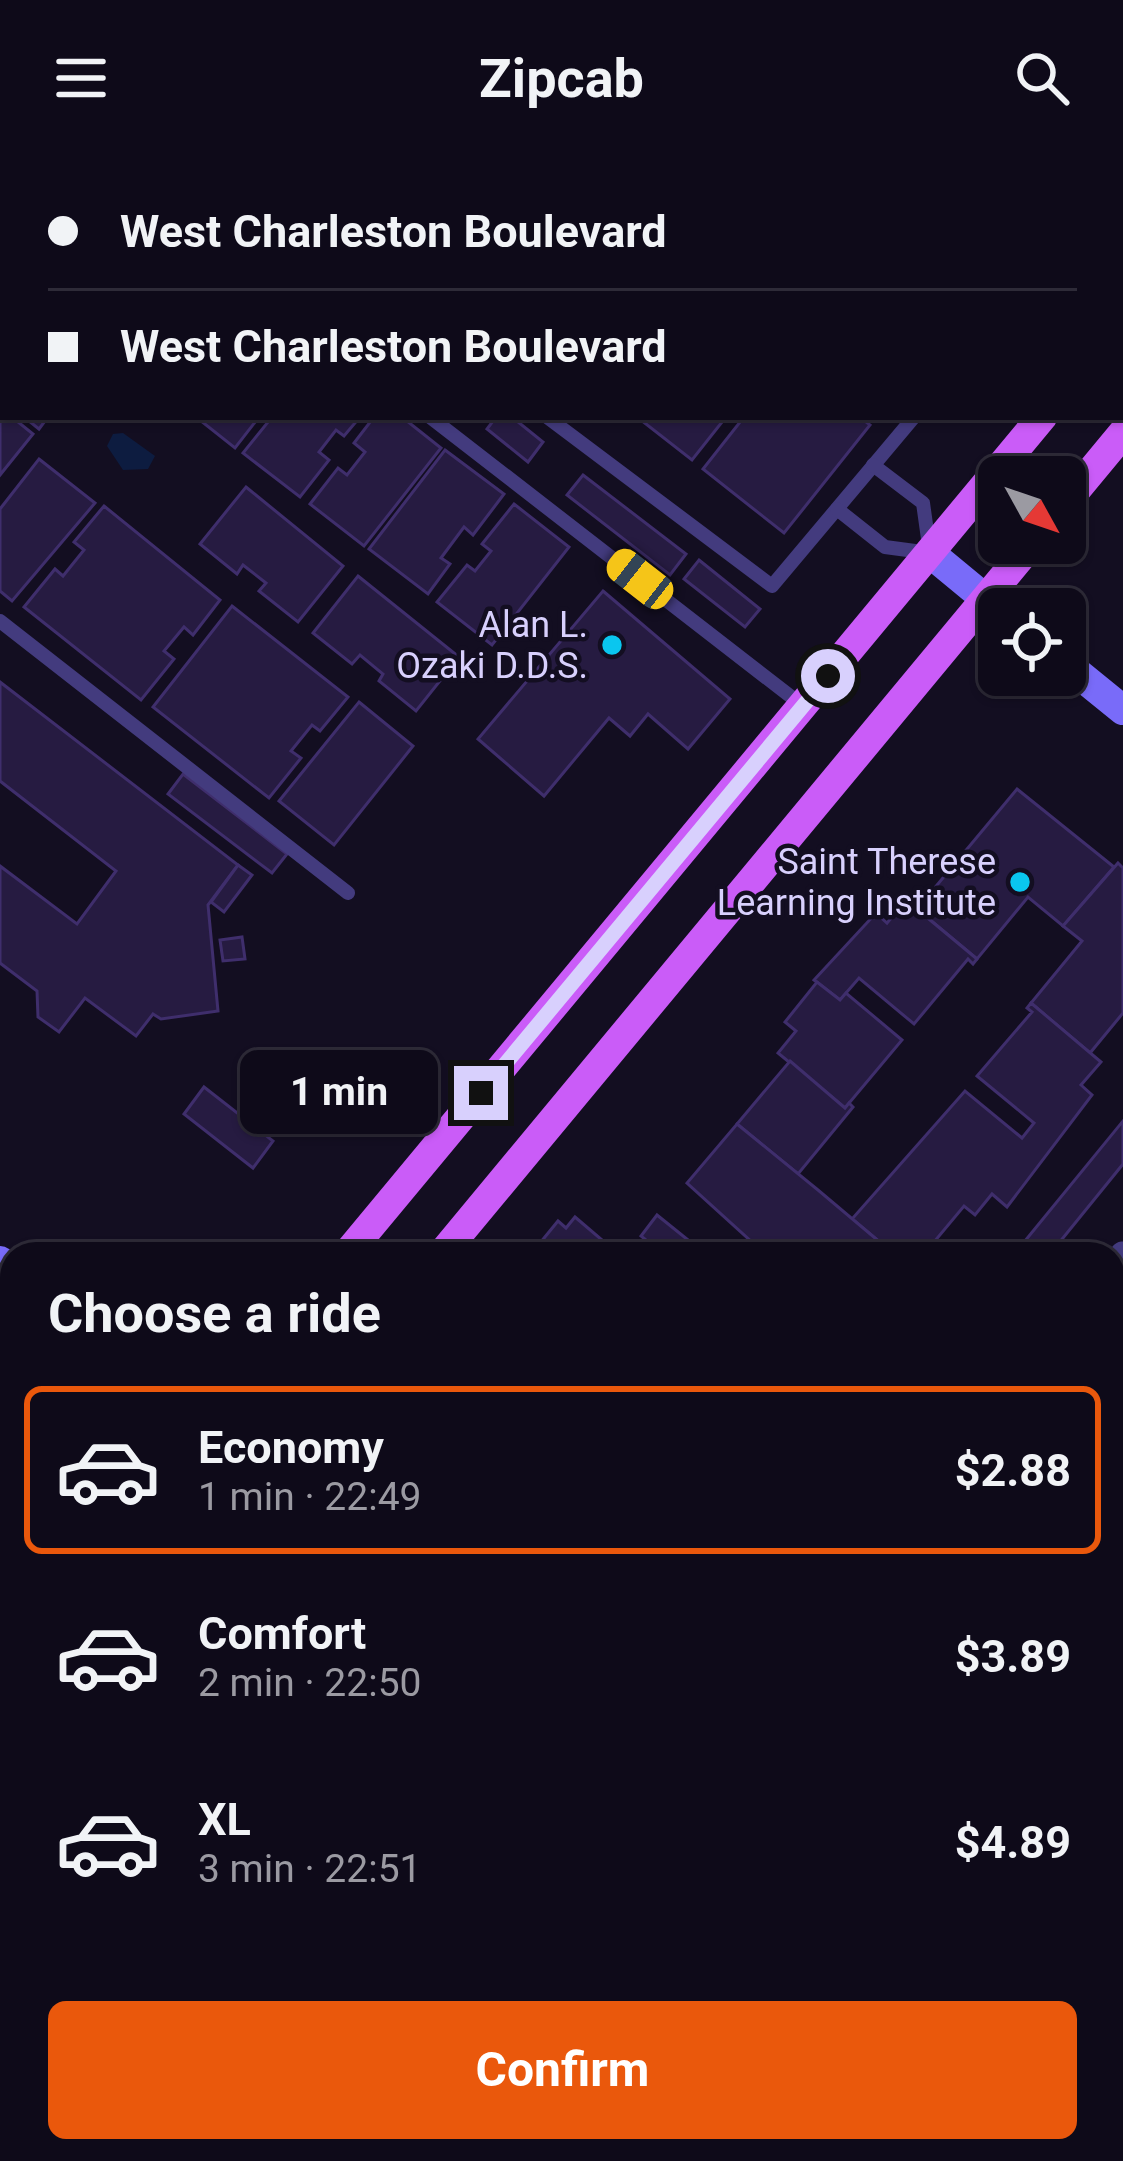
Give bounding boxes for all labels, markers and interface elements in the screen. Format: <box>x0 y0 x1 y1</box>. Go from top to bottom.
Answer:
icon: menu <box>48 45 114 111</box>
icon: search <box>1009 45 1075 111</box>
text: Zipcab <box>479 47 644 110</box>
text: West Charleston Boulevard <box>120 205 667 258</box>
text: West Charleston Boulevard <box>120 320 667 373</box>
north arrow <box>978 456 1086 564</box>
map controls <box>978 456 1086 696</box>
car <box>601 543 679 615</box>
button: locate <box>978 588 1086 696</box>
place label: Alan L. Ozaki D.D.S. <box>396 604 588 687</box>
marker: Alan L. Ozaki D.D.S. <box>599 632 625 658</box>
route start <box>801 649 855 703</box>
place label: Saint Therese Learning Institute <box>717 841 996 924</box>
marker: Saint Therese Learning Institute <box>1007 869 1033 895</box>
callout: 1 min <box>241 1051 439 1135</box>
route end <box>454 1066 508 1120</box>
text: 1 min <box>290 1069 388 1115</box>
text: Choose a ride <box>48 1282 381 1345</box>
icon: car <box>54 1416 162 1524</box>
text: Economy <box>198 1421 384 1474</box>
text: $2.88 <box>955 1444 1071 1497</box>
text: 1 min · 22:49 <box>198 1474 421 1520</box>
icon: car <box>54 1602 162 1710</box>
text: Comfort <box>198 1607 366 1660</box>
text: $3.89 <box>955 1630 1071 1683</box>
text: 2 min · 22:50 <box>198 1660 421 1706</box>
icon: car <box>54 1788 162 1896</box>
text: XL <box>198 1793 251 1846</box>
text: $4.89 <box>955 1816 1071 1869</box>
text: 3 min · 22:51 <box>198 1846 421 1892</box>
button: Confirm <box>48 2001 1077 2139</box>

